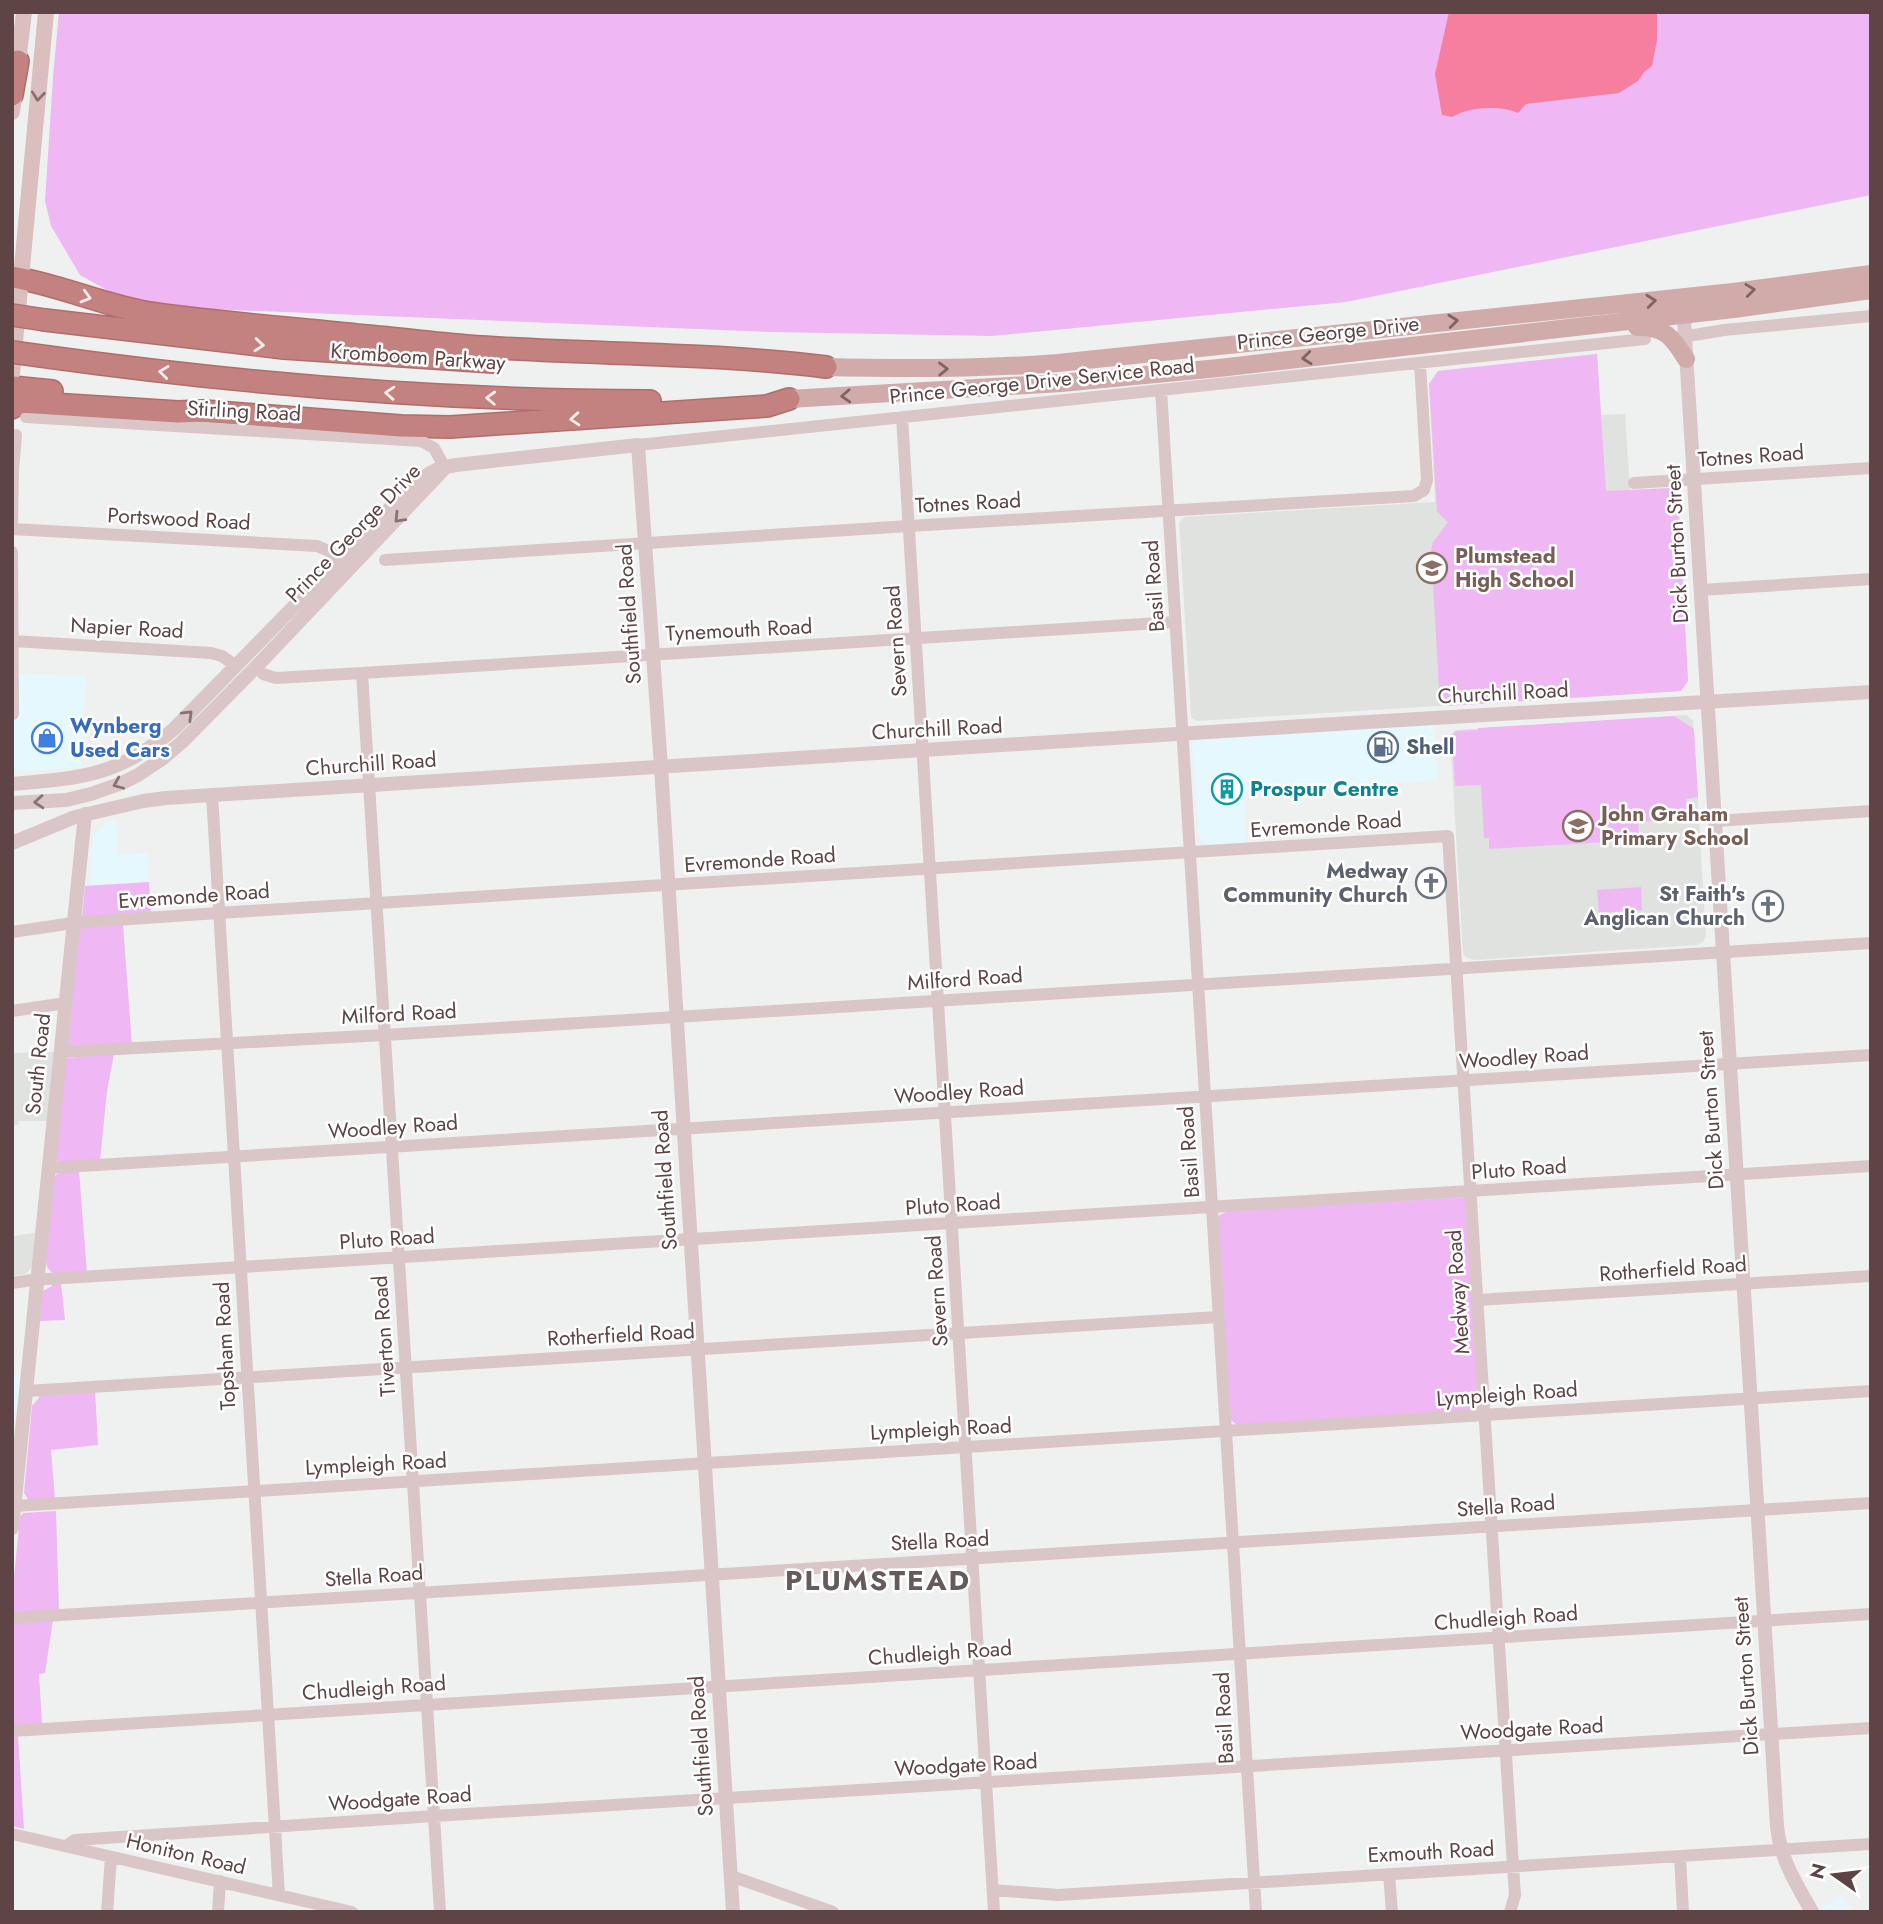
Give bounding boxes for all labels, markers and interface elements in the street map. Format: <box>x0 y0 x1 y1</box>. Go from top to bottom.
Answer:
one-way arrow <box>31 91 46 102</box>
one-way arrow <box>1745 282 1756 297</box>
one-way arrow <box>80 289 92 304</box>
one-way arrow <box>1645 293 1657 308</box>
street label: Prince George Drive <box>1235 308 1421 357</box>
one-way arrow <box>1447 314 1459 329</box>
street label: Kromboom Parkway <box>329 336 507 378</box>
one-way arrow <box>253 338 265 353</box>
street label: Prince George Drive Service Road <box>888 350 1196 412</box>
one-way arrow <box>1301 350 1313 365</box>
one-way arrow <box>939 361 949 377</box>
one-way arrow <box>158 365 169 380</box>
one-way arrow <box>384 386 395 401</box>
one-way arrow <box>840 389 851 404</box>
one-way arrow <box>486 390 497 405</box>
street label: Stirling Road <box>186 393 302 429</box>
one-way arrow <box>569 411 580 426</box>
street label: Totnes Road <box>1697 437 1805 475</box>
street label: Prince George Drive <box>279 457 428 609</box>
street label: Dick Burton Street <box>1658 464 1696 624</box>
street label: Totnes Road <box>914 485 1022 521</box>
street label: Portswood Road <box>107 500 251 538</box>
one-way arrow <box>394 510 407 523</box>
street label: Basil Road <box>1136 539 1172 633</box>
place label: Plumstead High School <box>1455 541 1574 595</box>
street label: Southfield Road <box>609 543 649 685</box>
school or university icon: Plumstead High School <box>1415 551 1449 585</box>
street label: Severn Road <box>877 584 915 698</box>
street label: Napier Road <box>70 610 184 646</box>
street label: Tynemouth Road <box>665 611 813 649</box>
street label: Churchill Road <box>1437 675 1569 711</box>
one-way arrow <box>179 710 192 723</box>
place label: Wynberg Used Cars <box>70 711 170 765</box>
street label: Churchill Road <box>871 711 1003 747</box>
shop icon: Wynberg Used Cars <box>30 721 64 755</box>
fuel station icon: Shell <box>1366 730 1400 764</box>
place label: Shell <box>1406 732 1454 762</box>
street label: Churchill Road <box>305 744 437 784</box>
building icon: Prospur Centre <box>1210 772 1244 806</box>
place label: Prospur Centre <box>1250 774 1399 804</box>
one-way arrow <box>112 776 125 790</box>
one-way arrow <box>33 794 44 809</box>
place label: John Graham Primary School <box>1597 799 1749 853</box>
street label: Evremonde Road <box>1249 805 1403 845</box>
school or university icon: John Graham Primary School <box>1561 809 1595 843</box>
street label: Evremonde Road <box>683 840 837 880</box>
place label: Medway Community Church <box>1223 856 1409 910</box>
church icon: Medway Community Church <box>1414 866 1448 900</box>
street label: Evremonde Road <box>117 876 271 916</box>
place label: St Faith's Anglican Church <box>1583 879 1745 933</box>
church icon: St Faith's Anglican Church <box>1751 889 1785 923</box>
street label: Milford Road <box>906 960 1024 998</box>
street label: Milford Road <box>341 996 457 1032</box>
street label: South Road <box>18 1012 58 1116</box>
street label: Dick Burton Street <box>1690 1030 1732 1190</box>
street label: Woodley Road <box>1458 1037 1590 1077</box>
street label: Woodley Road <box>893 1072 1025 1112</box>
street label: Basil Road <box>1171 1105 1207 1199</box>
street label: Woodley Road <box>327 1107 459 1147</box>
street label: Southfield Road <box>645 1109 685 1251</box>
street label: Pluto Road <box>1470 1151 1568 1187</box>
street label: Pluto Road <box>904 1187 1002 1223</box>
street label: Pluto Road <box>338 1221 436 1257</box>
street label: Medway Road <box>1439 1229 1477 1355</box>
street label: Severn Road <box>918 1234 956 1348</box>
street label: Rotherfield Road <box>1598 1249 1748 1289</box>
street label: Tiverton Road <box>365 1274 403 1398</box>
street label: Topsham Road <box>207 1281 243 1411</box>
street label: Rotherfield Road <box>546 1316 696 1354</box>
street label: Lympleigh Road <box>1435 1374 1579 1414</box>
street label: Lympleigh Road <box>869 1410 1013 1448</box>
street label: Lympleigh Road <box>304 1445 448 1483</box>
street label: Stella Road <box>1456 1488 1556 1524</box>
street label: Stella Road <box>890 1523 990 1559</box>
street label: Stella Road <box>324 1558 424 1594</box>
district label: PLUMSTEAD <box>785 1560 971 1601</box>
street label: Dick Burton Street <box>1725 1596 1767 1756</box>
street label: Chudleigh Road <box>1433 1598 1579 1638</box>
street label: Chudleigh Road <box>867 1633 1013 1673</box>
street label: Chudleigh Road <box>301 1668 447 1708</box>
street label: Basil Road <box>1207 1671 1241 1765</box>
street label: Southfield Road <box>681 1675 721 1817</box>
street label: Woodgate Road <box>1460 1710 1604 1748</box>
street label: Woodgate Road <box>894 1746 1038 1784</box>
street label: Woodgate Road <box>327 1779 473 1819</box>
street label: Honiton Road <box>123 1826 249 1882</box>
street label: Exmouth Road <box>1367 1834 1495 1870</box>
north arrow <box>1799 1840 1869 1910</box>
text: N <box>1803 1860 1833 1882</box>

